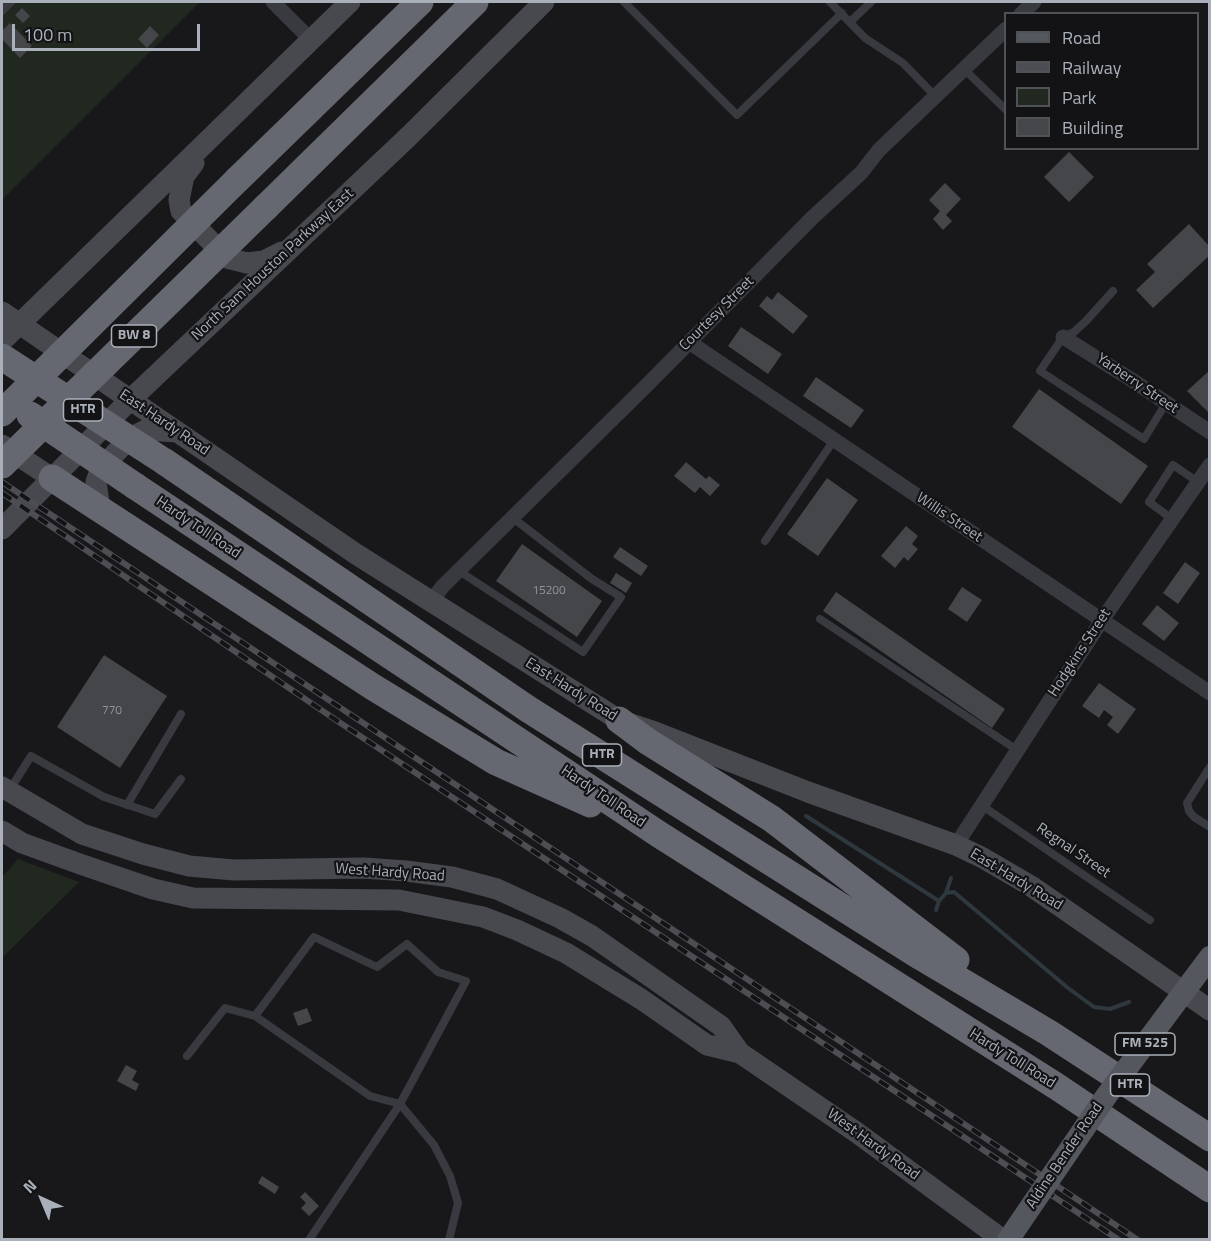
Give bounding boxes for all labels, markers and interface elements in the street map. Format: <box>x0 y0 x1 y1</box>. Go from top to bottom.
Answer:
scale bar <box>15 12 202 50</box>
legend <box>1004 12 1199 150</box>
text: 100 m <box>23 21 72 48</box>
text: Road <box>1062 24 1101 51</box>
text: Railway <box>1062 54 1121 81</box>
text: Park <box>1062 84 1096 111</box>
text: Building <box>1062 114 1123 141</box>
street label: North Sam Houston Parkway East <box>188 185 358 345</box>
street label: Courtesy Street <box>676 273 758 355</box>
road number: BW 8 <box>112 325 156 347</box>
street label: Yarberry Street <box>1093 350 1181 418</box>
street label: East Hardy Road <box>115 386 213 460</box>
road number: HTR <box>64 399 103 421</box>
street label: Willis Street <box>913 489 985 547</box>
street label: Hardy Toll Road <box>152 493 244 563</box>
house number: 15200 <box>532 584 566 598</box>
street label: Hodgkins Street <box>1045 606 1115 700</box>
street label: East Hardy Road <box>522 655 620 725</box>
house number: 770 <box>102 704 122 718</box>
road number: HTR <box>582 744 622 766</box>
street label: Hardy Toll Road <box>557 762 649 832</box>
street label: Regnal Street <box>1033 820 1113 882</box>
street label: East Hardy Road <box>966 845 1066 915</box>
street label: West Hardy Road <box>335 860 445 886</box>
street label: Hardy Toll Road <box>966 1025 1058 1093</box>
road number: FM 525 <box>1115 1033 1175 1055</box>
road number: HTR <box>1110 1074 1150 1096</box>
street label: Aldine Bender Road <box>1023 1100 1107 1212</box>
street label: West Hardy Road <box>823 1105 923 1185</box>
north arrow <box>12 1169 72 1229</box>
text: N <box>17 1174 42 1199</box>

